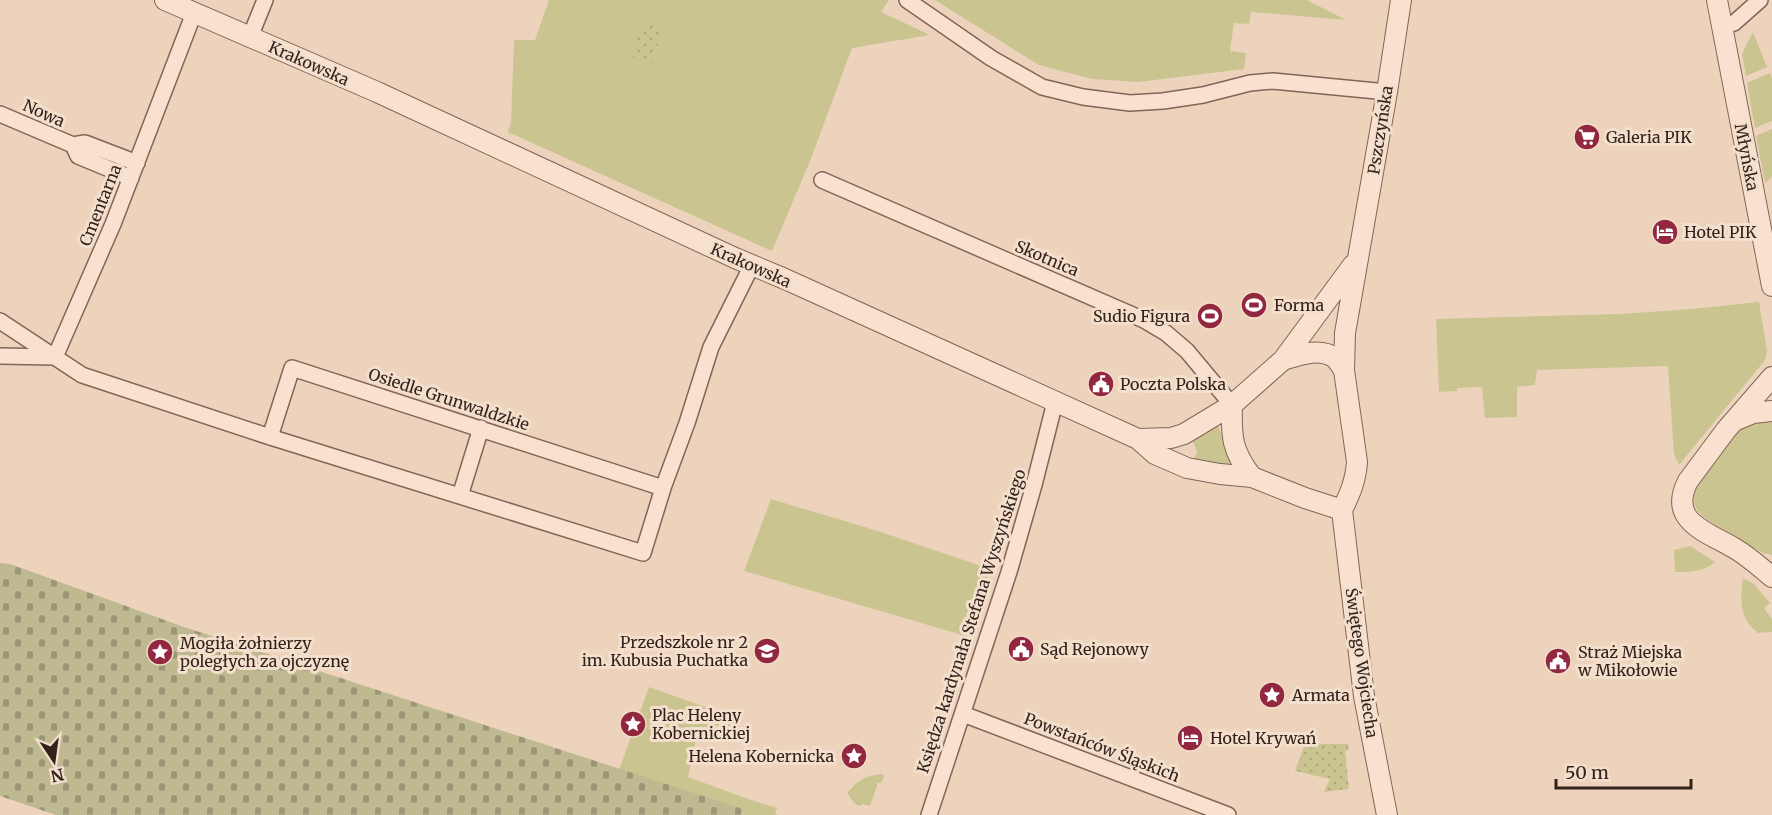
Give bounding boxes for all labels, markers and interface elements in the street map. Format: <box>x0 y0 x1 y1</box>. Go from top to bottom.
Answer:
street label: Krakowska <box>266 36 353 90</box>
street label: Pszczyńska <box>1363 84 1397 176</box>
street label: Nowa <box>20 95 68 131</box>
supermarket icon: Galeria PIK <box>1572 122 1602 152</box>
street label: Młyńska <box>1731 122 1763 193</box>
place label: Galeria PIK <box>1606 127 1692 147</box>
street label: Cmentarna <box>75 161 126 249</box>
hotel icon: Hotel PIK <box>1650 217 1680 247</box>
place label: Hotel PIK <box>1684 222 1757 242</box>
street label: Skotnica <box>1012 236 1082 281</box>
street label: Krakowska <box>708 238 795 292</box>
sports icon: Forma <box>1239 290 1269 320</box>
place label: Forma <box>1274 295 1325 315</box>
sports icon: Sudio Figura <box>1195 301 1225 331</box>
place label: Sudio Figura <box>1093 306 1190 326</box>
street label: Osiedle Grunwaldzkie <box>366 364 532 434</box>
public building icon: Poczta Polska <box>1086 369 1116 399</box>
place label: Poczta Polska <box>1120 374 1226 394</box>
street label: Księdza kardynała Stefana Wyszyńskiego <box>912 466 1030 776</box>
street label: Świętego Wojciecha <box>1342 587 1383 740</box>
place label: Przedszkole nr 2 im. Kubusia Puchatka <box>582 632 748 670</box>
place label: Mogiła żołnierzy poległych za ojczyznę <box>180 633 349 671</box>
public building icon: Sąd Rejonowy <box>1006 634 1036 664</box>
school or university icon: Przedszkole nr 2 im. Kubusia Puchatka <box>752 636 782 666</box>
place icon: Mogiła żołnierzy poległych za ojczyznę <box>145 637 175 667</box>
place label: Sąd Rejonowy <box>1040 639 1149 659</box>
place label: Straż Miejska w Mikołowie <box>1577 642 1683 680</box>
public building icon: Straż Miejska w Mikołowie <box>1543 646 1573 676</box>
place icon: Armata <box>1257 680 1287 710</box>
place label: Armata <box>1291 685 1350 705</box>
place label: Plac Heleny Kobernickiej <box>652 705 750 743</box>
street label: Powstańców Śląskich <box>1021 708 1183 786</box>
place icon: Plac Heleny Kobernickiej <box>618 709 648 739</box>
hotel icon: Hotel Krywań <box>1175 723 1205 753</box>
place label: Hotel Krywań <box>1210 728 1317 748</box>
north arrow <box>24 731 84 791</box>
place icon: Helena Kobernicka <box>839 741 869 771</box>
place label: Helena Kobernicka <box>688 746 834 766</box>
scale bar <box>1556 752 1691 790</box>
text: 50 m <box>1565 761 1609 784</box>
text: N <box>49 764 66 787</box>

